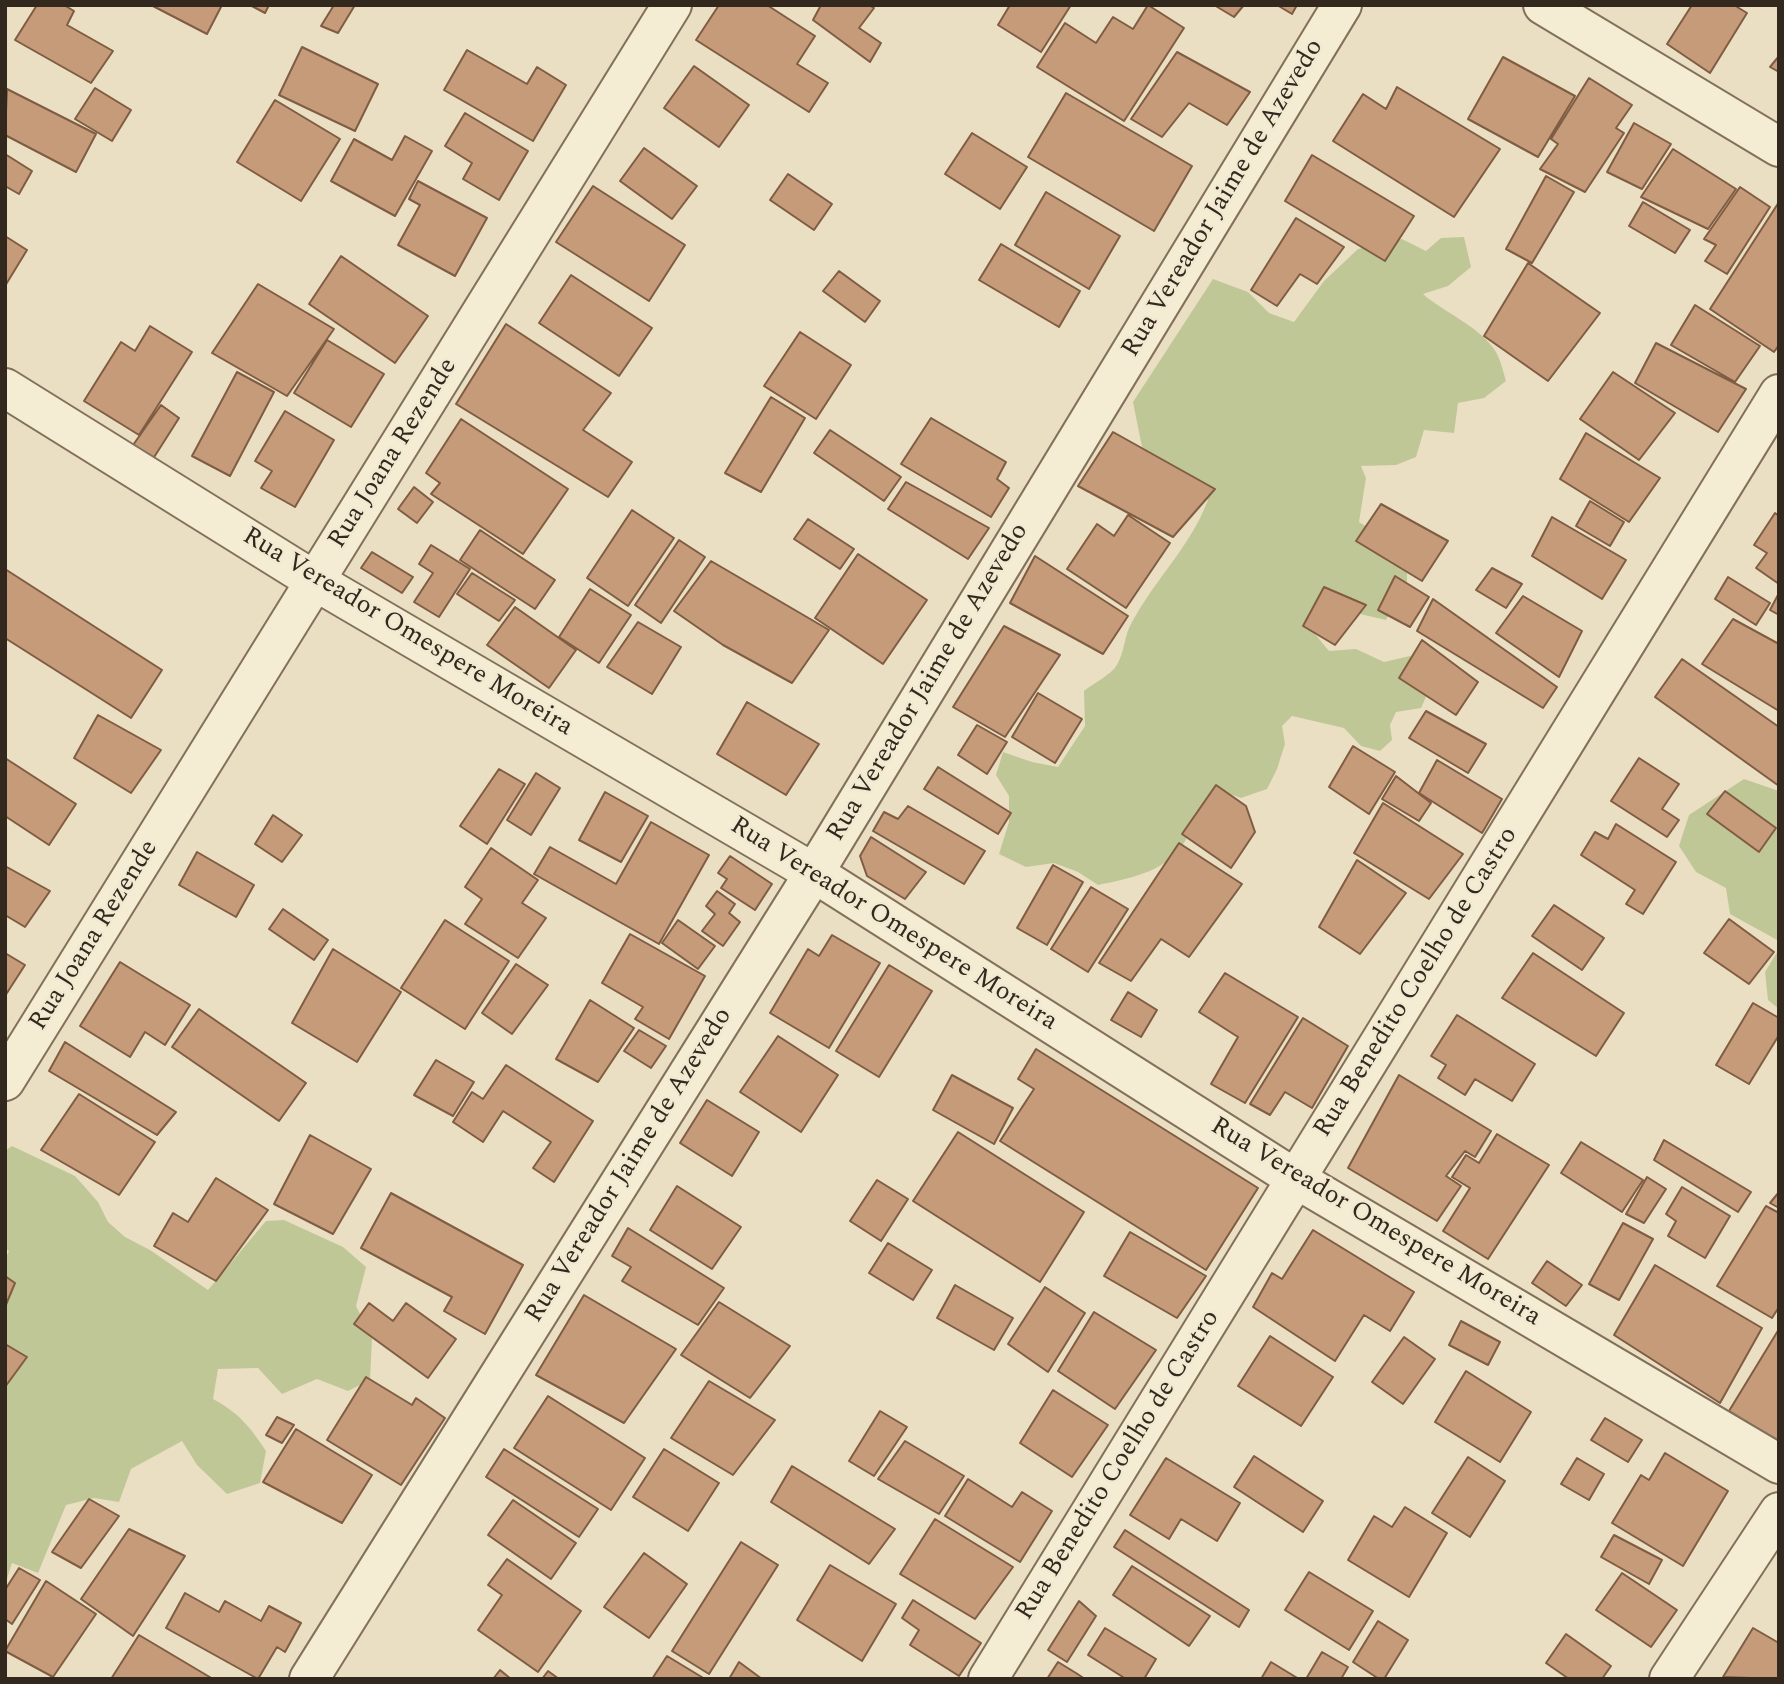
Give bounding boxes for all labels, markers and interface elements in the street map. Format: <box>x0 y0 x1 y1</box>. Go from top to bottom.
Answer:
street label: Rua Vereador Jaime de Azevedo <box>1117 34 1331 364</box>
street label: Rua Joana Rezende <box>323 353 465 555</box>
street label: Rua Vereador Jaime de Azevedo <box>822 518 1036 848</box>
street label: Rua Vereador Omespere Moreira <box>236 522 578 744</box>
street label: Rua Vereador Omespere Moreira <box>724 811 1062 1039</box>
street label: Rua Benedito Coelho de Castro <box>1308 822 1526 1144</box>
street label: Rua Joana Rezende <box>24 835 166 1037</box>
street label: Rua Vereador Jaime de Azevedo <box>520 1003 740 1329</box>
street label: Rua Vereador Omespere Moreira <box>1204 1112 1546 1334</box>
street label: Rua Benedito Coelho de Castro <box>1010 1305 1228 1627</box>

